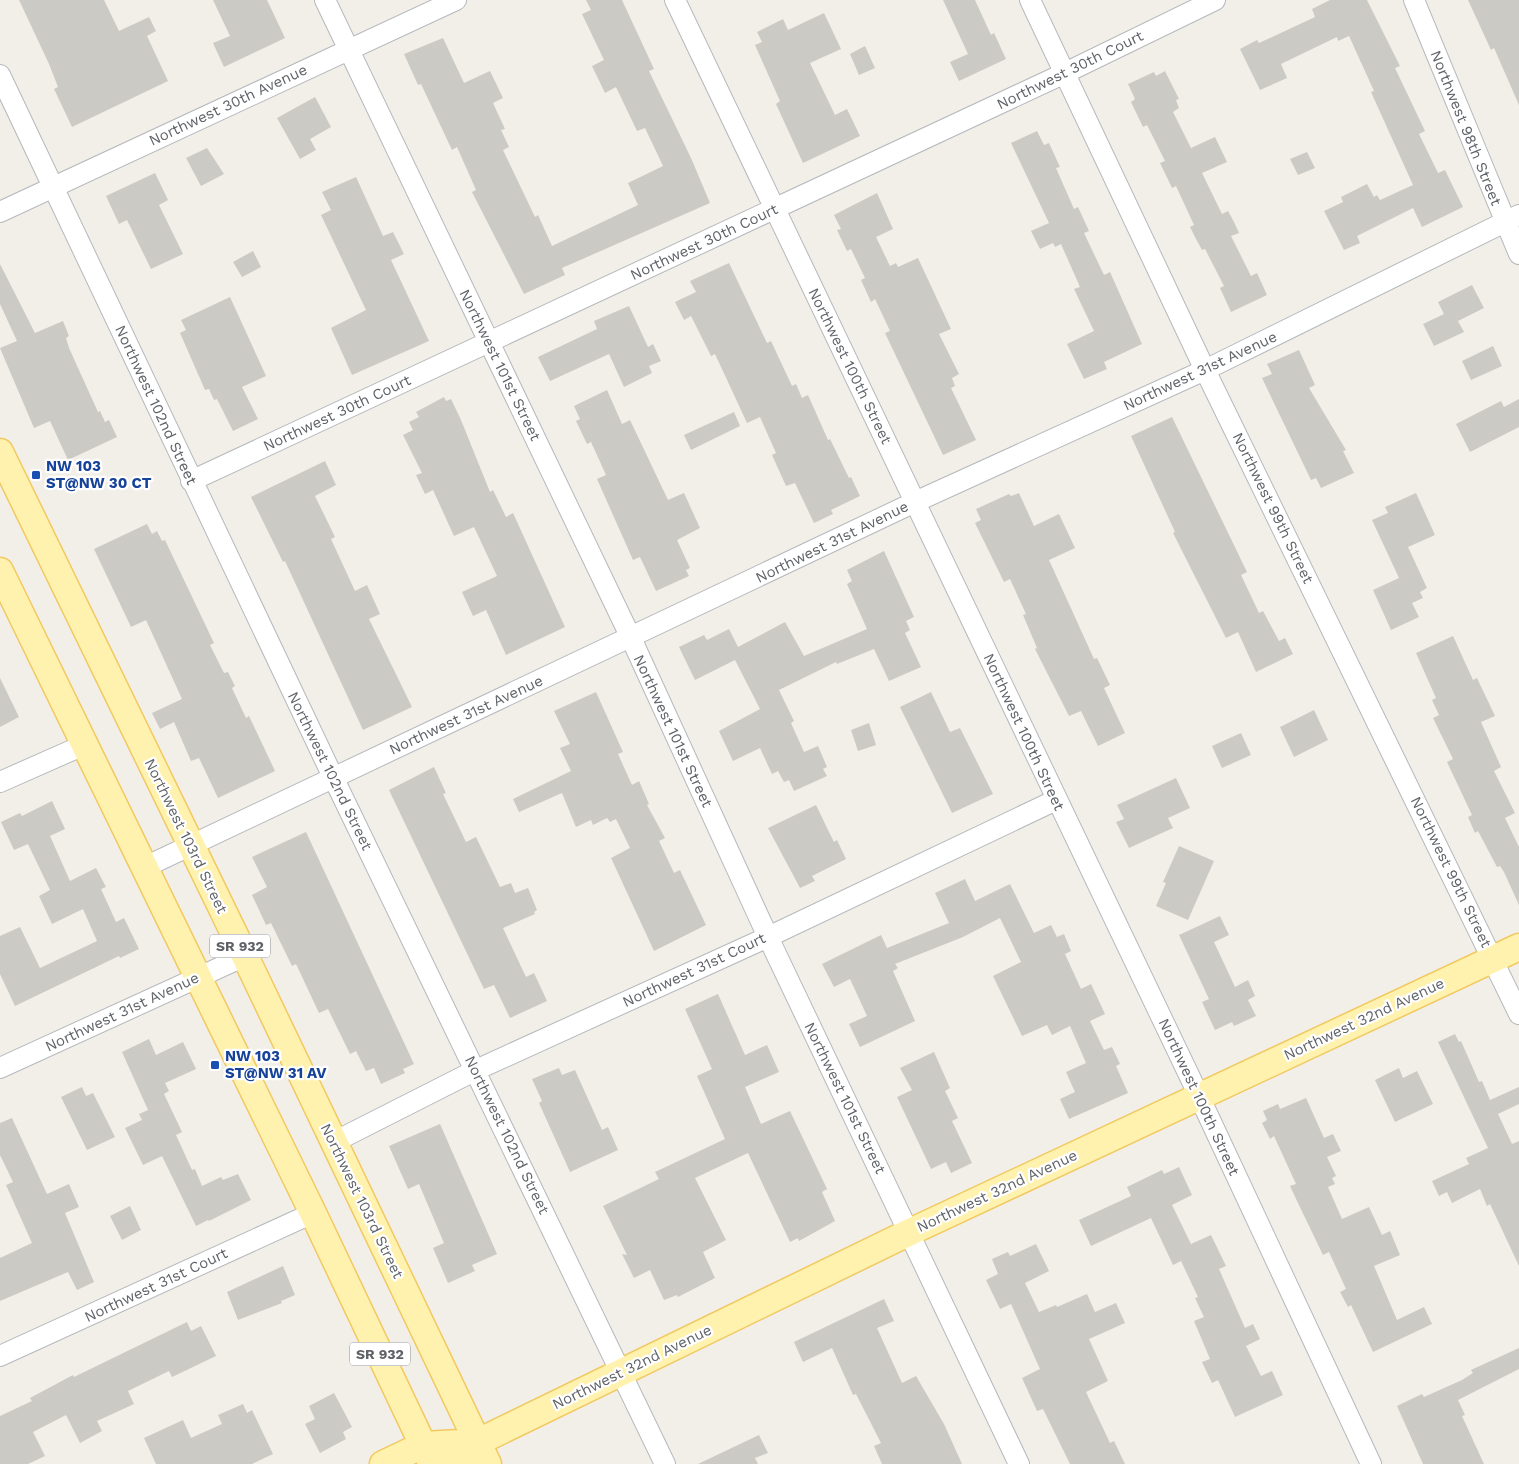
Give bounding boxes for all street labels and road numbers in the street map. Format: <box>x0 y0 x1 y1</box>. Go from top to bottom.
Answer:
street label: Northwest 30th Court <box>994 26 1147 113</box>
street label: Northwest 98th Street <box>1427 48 1506 209</box>
street label: Northwest 30th Avenue <box>146 60 310 150</box>
street label: Northwest 30th Court <box>627 200 781 284</box>
street label: Northwest 100th Street <box>804 285 896 448</box>
street label: Northwest 101st Street <box>455 286 545 444</box>
street label: Northwest 102nd Street <box>111 322 201 488</box>
street label: Northwest 31st Avenue <box>1120 327 1280 415</box>
street label: Northwest 30th Court <box>260 371 414 455</box>
street label: Northwest 99th Street <box>1229 430 1318 587</box>
street label: Northwest 31st Avenue <box>753 497 911 587</box>
street label: Northwest 100th Street <box>980 651 1069 814</box>
street label: Northwest 101st Street <box>630 652 717 811</box>
street label: Northwest 31st Avenue <box>386 671 546 759</box>
street label: Northwest 102nd Street <box>284 689 377 854</box>
street label: Northwest 103rd Street <box>141 756 232 917</box>
street label: Northwest 99th Street <box>1407 794 1496 951</box>
street label: Northwest 31st Court <box>620 929 769 1011</box>
road number: SR 932 <box>210 934 270 958</box>
street label: Northwest 31st Avenue <box>42 968 202 1056</box>
street label: Northwest 32nd Avenue <box>1281 974 1447 1064</box>
street label: Northwest 100th Street <box>1155 1016 1244 1179</box>
street label: Northwest 101st Street <box>800 1019 890 1177</box>
street label: Northwest 102nd Street <box>461 1053 554 1218</box>
street label: Northwest 103rd Street <box>317 1121 408 1282</box>
street label: Northwest 32nd Avenue <box>914 1146 1080 1236</box>
street label: Northwest 31st Court <box>82 1244 231 1326</box>
street label: Northwest 32nd Avenue <box>549 1321 715 1413</box>
road number: SR 932 <box>350 1342 410 1366</box>

